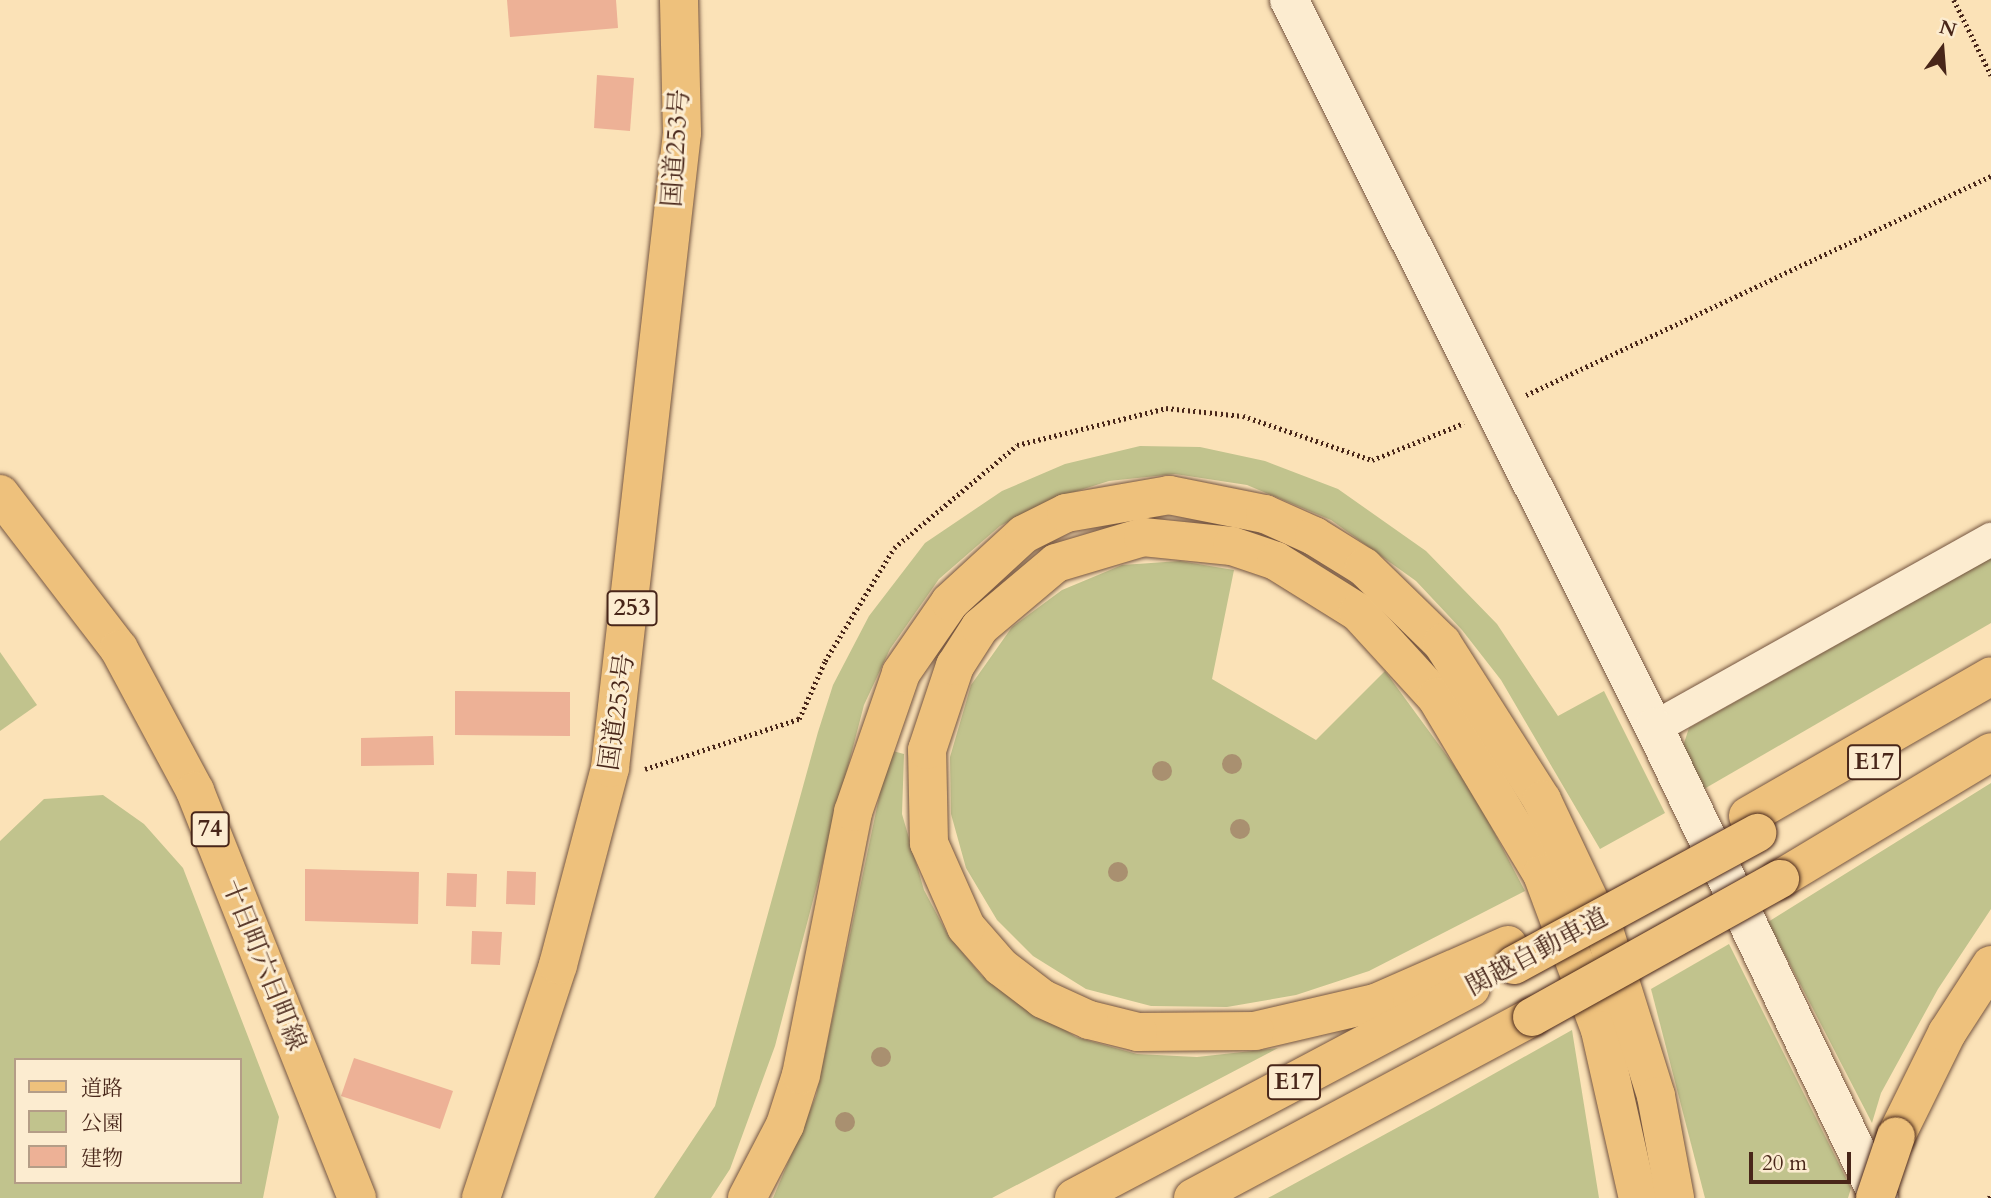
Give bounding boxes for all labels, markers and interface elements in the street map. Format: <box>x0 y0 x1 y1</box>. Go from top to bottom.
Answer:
north arrow <box>1907 14 1977 84</box>
text: N <box>1936 14 1959 44</box>
street label: 国道253号 <box>656 88 696 208</box>
road number: 253 <box>606 588 658 628</box>
street label: 国道253号 <box>593 651 641 773</box>
road number: E17 <box>1846 742 1902 782</box>
road number: 74 <box>189 808 231 850</box>
street label: 十日町六日町線 <box>215 875 313 1055</box>
street label: 関越自動車道 <box>1461 902 1613 1002</box>
legend <box>14 1058 242 1184</box>
road number: E17 <box>1266 1062 1322 1102</box>
text: 道路 <box>81 1074 123 1103</box>
text: 公園 <box>81 1109 123 1138</box>
scale bar <box>1753 1138 1854 1182</box>
text: 建物 <box>81 1144 123 1173</box>
text: 20 m <box>1762 1149 1807 1178</box>

